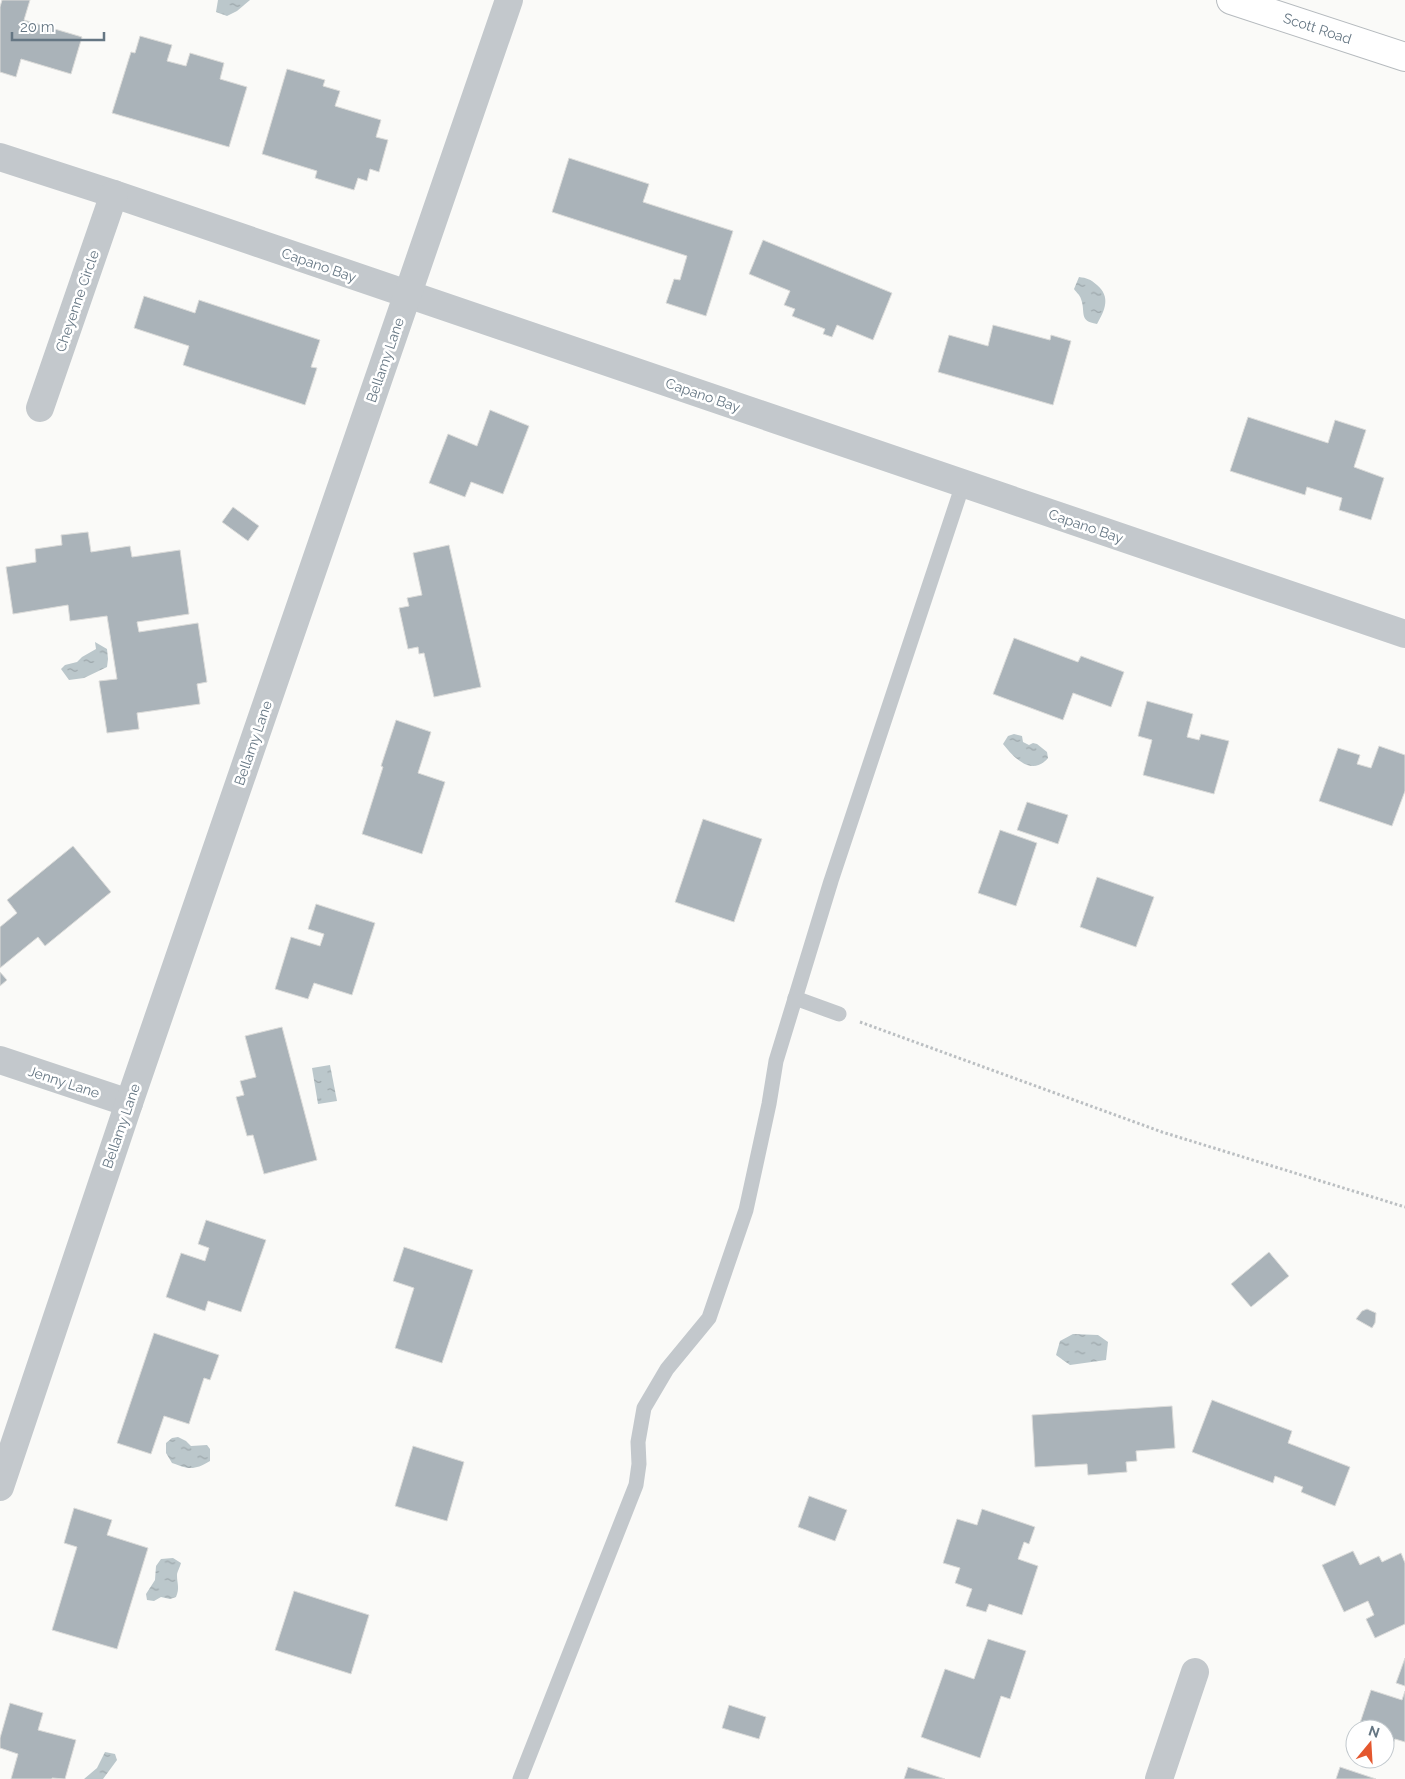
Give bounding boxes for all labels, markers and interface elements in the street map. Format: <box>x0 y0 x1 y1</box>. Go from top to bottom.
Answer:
scale bar <box>12 10 105 42</box>
street label: Scott Road <box>1281 10 1354 47</box>
text: 20 m <box>20 18 55 36</box>
street label: Capano Bay <box>280 245 359 285</box>
street label: Cheyenne Circle <box>52 248 102 354</box>
street label: Bellamy Lane <box>363 316 407 404</box>
street label: Capano Bay <box>664 375 743 415</box>
street label: Capano Bay <box>1047 506 1126 546</box>
street label: Bellamy Lane <box>231 699 275 787</box>
street label: Jenny Lane <box>26 1063 102 1101</box>
street label: Bellamy Lane <box>99 1082 143 1170</box>
north arrow <box>1345 1719 1395 1769</box>
text: N <box>1366 1722 1382 1741</box>

